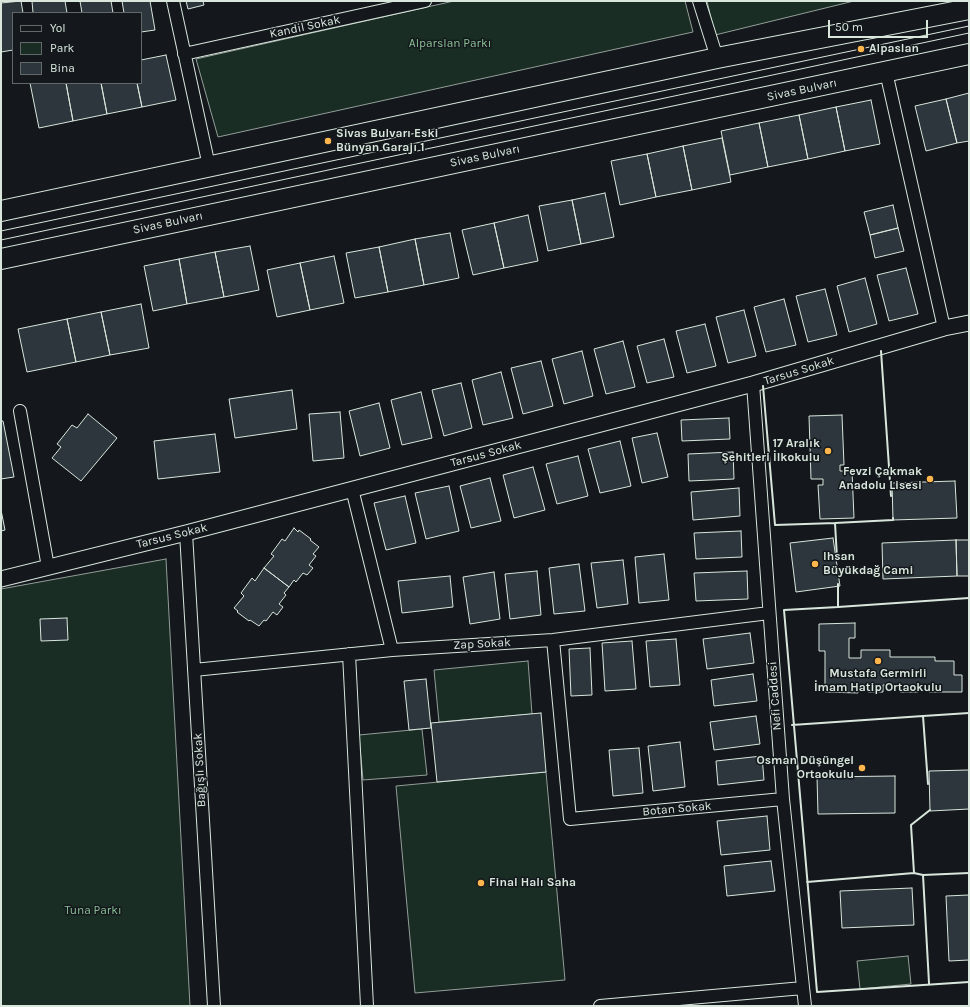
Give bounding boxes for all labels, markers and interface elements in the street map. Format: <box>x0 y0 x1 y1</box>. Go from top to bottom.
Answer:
legend <box>12 12 142 84</box>
street label: Kandil Sokak <box>268 12 342 42</box>
scale bar <box>830 12 930 38</box>
text: 50 m <box>835 20 863 34</box>
text: Yol <box>50 21 66 35</box>
park label: Alparslan Parkı <box>409 37 491 51</box>
text: Park <box>50 41 74 55</box>
place label: Alpaslan <box>869 42 919 56</box>
marker: Alpaslan <box>856 44 866 54</box>
text: Bina <box>50 61 75 75</box>
street label: Sivas Bulvarı <box>766 76 838 104</box>
place label: Sivas Bulvarı Eski Bünyan Garajı 1 <box>336 127 438 155</box>
marker: Sivas Bulvarı Eski Bünyan Garajı 1 <box>323 136 333 146</box>
street label: Sivas Bulvarı <box>449 142 521 170</box>
street label: Sivas Bulvarı <box>132 209 204 237</box>
street label: Tarsus Sokak <box>762 354 836 388</box>
place label: 17 Aralık Şehitleri İlkokulu <box>721 437 820 465</box>
street label: Tarsus Sokak <box>449 438 523 470</box>
marker: 17 Aralık Şehitleri İlkokulu <box>823 446 833 456</box>
place label: Fevzi Çakmak Anadolu Lisesi <box>839 465 922 493</box>
marker: Fevzi Çakmak Anadolu Lisesi <box>925 474 935 484</box>
street label: Tarsus Sokak <box>135 520 209 552</box>
place label: Ihsan Büyükdağ Cami <box>823 550 913 578</box>
marker: Ihsan Büyükdağ Cami <box>810 559 820 569</box>
street label: Zap Sokak <box>453 635 511 653</box>
marker: Mustafa Germirli İmam Hatip Ortaokulu <box>873 656 883 666</box>
street label: Nefi Caddesi <box>765 661 785 731</box>
place label: Mustafa Germirli İmam Hatip Ortaokulu <box>814 667 942 695</box>
street label: Bağışlı Sokak <box>191 732 209 808</box>
place label: Osman Düşüngel Ortaokulu <box>756 754 854 782</box>
marker: Osman Düşüngel Ortaokulu <box>857 763 867 773</box>
street label: Botan Sokak <box>642 799 712 819</box>
place label: Final Halı Saha <box>489 876 576 890</box>
marker: Final Halı Saha <box>476 878 486 888</box>
park label: Tuna Parkı <box>64 904 122 918</box>

